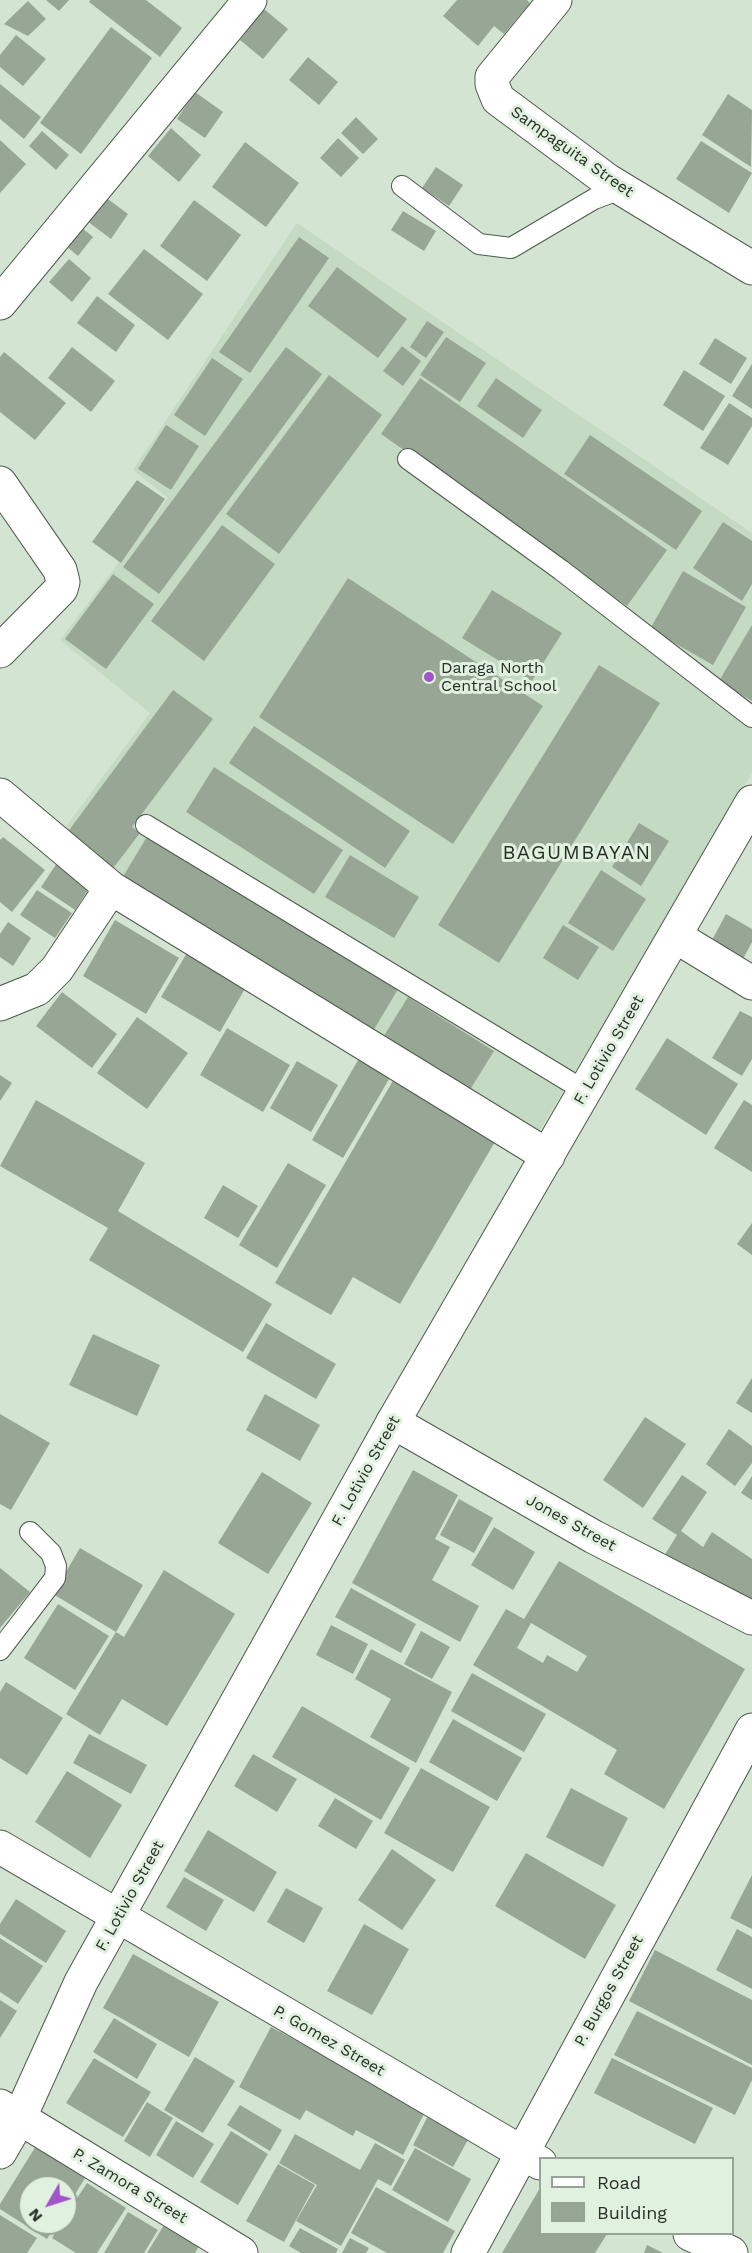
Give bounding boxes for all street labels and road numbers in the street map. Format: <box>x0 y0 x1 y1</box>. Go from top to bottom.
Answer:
street label: Sampaguita Street <box>507 102 637 202</box>
street label: F. Lotivio Street <box>570 992 648 1108</box>
street label: F. Lotivio Street <box>328 1412 404 1530</box>
street label: Jones Street <box>523 1490 619 1556</box>
street label: F. Lotivio Street <box>92 1837 168 1955</box>
street label: P. Burgos Street <box>571 1932 647 2050</box>
street label: P. Gomez Street <box>270 2001 388 2081</box>
street label: P. Zamora Street <box>69 2144 191 2228</box>

